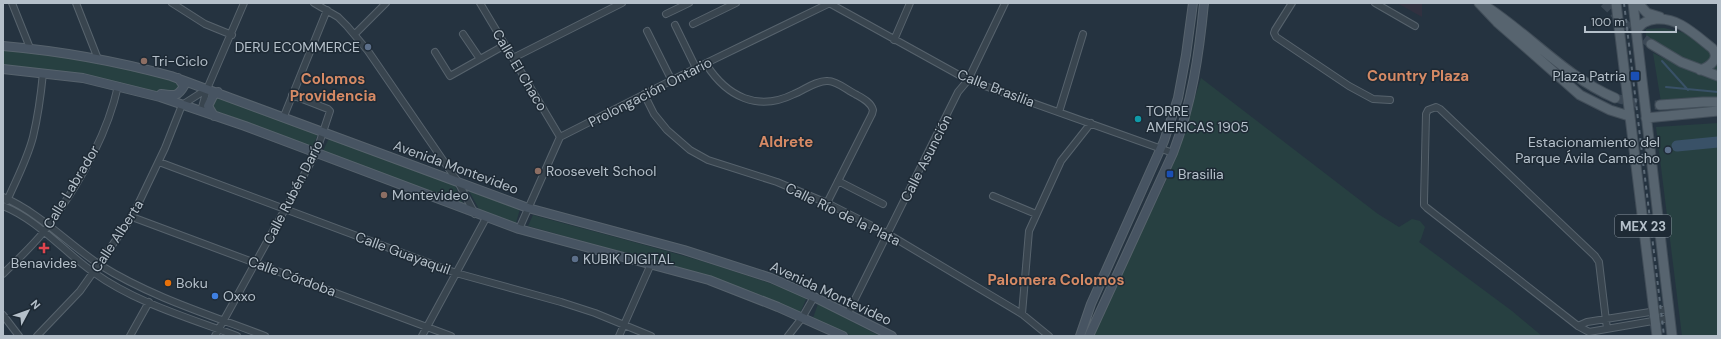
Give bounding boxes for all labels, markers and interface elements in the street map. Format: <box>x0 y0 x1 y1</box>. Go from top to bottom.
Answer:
scale bar <box>1585 8 1676 34</box>
text: 100 m <box>1591 14 1625 30</box>
street label: Calle El Chaco <box>489 26 551 114</box>
place label: DERU ECOMMERCE <box>235 38 360 56</box>
marker: DERU ECOMMERCE <box>363 42 373 52</box>
place label: Tri-Ciclo <box>152 52 208 70</box>
street label: Prolongación Ontario <box>585 53 715 131</box>
marker: Tri-Ciclo <box>139 56 149 66</box>
street label: Calle Brasilia <box>955 65 1037 111</box>
district label: Country Plaza <box>1367 66 1469 86</box>
place label: Plaza Patria <box>1553 67 1626 85</box>
district label: Colomos Providencia <box>290 69 376 106</box>
marker: Plaza Patria <box>1629 70 1641 82</box>
place label: TORRE AMERICAS 1905 <box>1146 102 1249 136</box>
street label: Calle Asunción <box>896 111 956 205</box>
marker: TORRE AMERICAS 1905 <box>1133 114 1143 124</box>
district label: Aldrete <box>759 132 813 152</box>
place label: Estacionamiento del Parque Ávila Camacho <box>1515 133 1660 167</box>
street label: Calle Rubén Darío <box>259 137 327 247</box>
street label: Avenida Montevideo <box>391 137 521 197</box>
street label: Calle Labrador <box>39 142 103 232</box>
marker: Estacionamiento del Parque Ávila Camacho <box>1663 145 1673 155</box>
place label: Roosevelt School <box>546 162 656 180</box>
place label: Brasilia <box>1178 165 1224 183</box>
marker: Roosevelt School <box>533 166 543 176</box>
marker: Brasilia <box>1165 169 1175 179</box>
street label: Calle Río de la Plata <box>783 178 903 250</box>
place label: Montevideo <box>392 187 469 203</box>
marker: Montevideo <box>379 190 389 200</box>
street label: Calle Alberta <box>87 196 147 276</box>
road number: MEX 23 <box>1615 215 1671 237</box>
street label: Calle Guayaquil <box>353 227 453 279</box>
marker: Benavides <box>39 243 49 253</box>
place label: KUBIK DIGITAL <box>583 250 674 268</box>
street label: Calle Córdoba <box>246 252 338 300</box>
place label: Benavides <box>11 254 77 272</box>
marker: KUBIK DIGITAL <box>570 254 580 264</box>
street label: Avenida Montevideo <box>767 257 895 329</box>
district label: Palomera Colomos <box>988 270 1124 290</box>
place label: Boku <box>176 274 208 292</box>
marker: Boku <box>163 278 173 288</box>
place label: Oxxo <box>223 287 256 305</box>
north arrow <box>8 291 48 331</box>
marker: Oxxo <box>210 291 220 301</box>
text: N <box>28 297 43 312</box>

